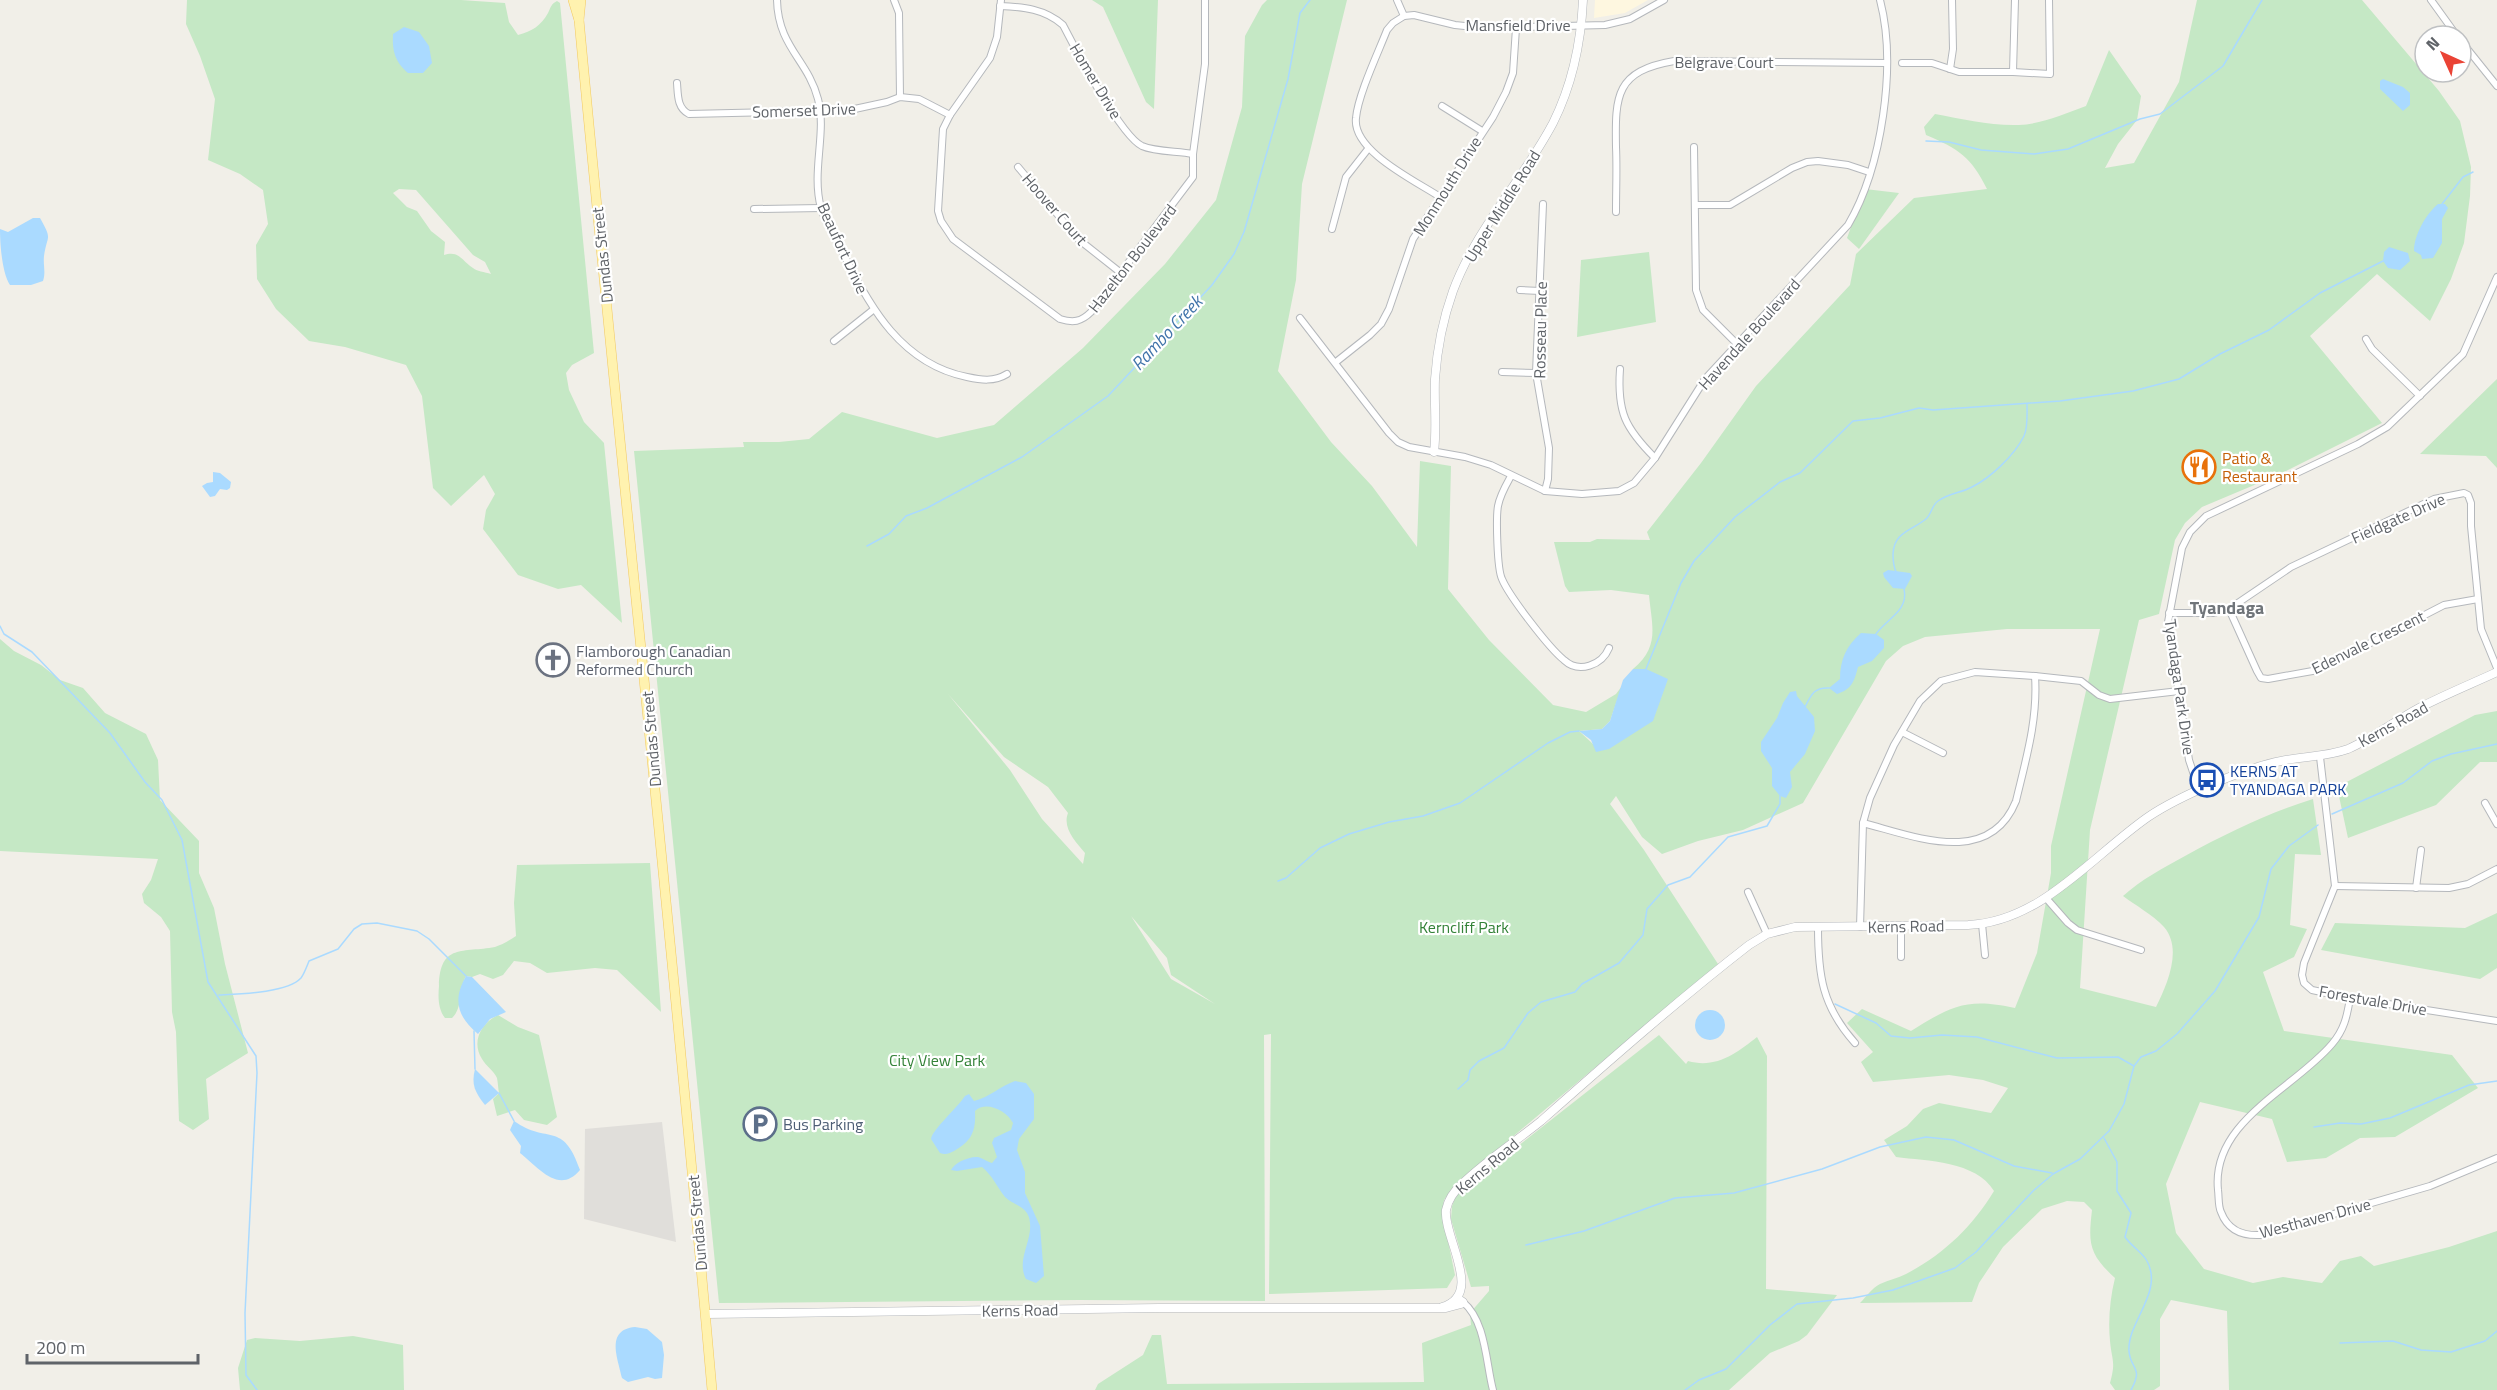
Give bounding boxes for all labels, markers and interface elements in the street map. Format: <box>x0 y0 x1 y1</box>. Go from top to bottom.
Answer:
street label: Mansfield Drive <box>1465 13 1571 37</box>
north arrow <box>2413 24 2473 84</box>
text: N <box>2420 31 2445 56</box>
street label: Homer Drive <box>1064 39 1128 123</box>
street label: Belgrave Court <box>1674 50 1774 74</box>
street label: Somerset Drive <box>752 96 856 124</box>
street label: Monmouth Drive <box>1407 132 1487 240</box>
street label: Upper Middle Road <box>1458 145 1546 267</box>
street label: Hoover Court <box>1017 168 1093 251</box>
street label: Beaufort Drive <box>811 199 875 297</box>
street label: Hazelton Boulevard <box>1082 199 1182 317</box>
street label: Dundas Street <box>585 206 619 304</box>
street label: Havendale Boulevard <box>1692 273 1806 395</box>
street label: Rosseau Place <box>1527 281 1553 379</box>
water label: Rambo Creek <box>1125 288 1210 376</box>
place label: Patio & Restaurant <box>2222 446 2297 488</box>
restaurant icon: Patio & Restaurant <box>2181 449 2217 485</box>
street label: Fieldgate Drive <box>2347 487 2449 549</box>
district label: Tyandaga <box>2190 594 2264 621</box>
street label: Edenvale Crescent <box>2307 604 2429 680</box>
street label: Tyandaga Park Drive <box>2159 618 2201 756</box>
place label: Flamborough Canadian Reformed Church <box>576 639 731 681</box>
church icon: Flamborough Canadian Reformed Church <box>535 642 571 678</box>
street label: Dundas Street <box>635 690 667 788</box>
street label: Kerns Road <box>2354 695 2432 753</box>
place label: KERNS AT TYANDAGA PARK <box>2230 759 2346 801</box>
bus stop icon: KERNS AT TYANDAGA PARK <box>2189 762 2225 798</box>
street label: Kerns Road <box>1867 913 1945 939</box>
park label: Kerncliff Park <box>1419 915 1509 939</box>
street label: Forestvale Drive <box>2317 979 2429 1021</box>
park label: City View Park <box>889 1048 985 1072</box>
parking icon: Bus Parking <box>742 1106 778 1142</box>
place label: Bus Parking <box>783 1112 863 1136</box>
street label: Kerns Road <box>1450 1132 1524 1200</box>
street label: Dundas Street <box>681 1174 713 1272</box>
street label: Westhaven Drive <box>2257 1192 2373 1244</box>
street label: Kerns Road <box>981 1297 1059 1323</box>
scale bar <box>27 1327 198 1365</box>
text: 200 m <box>36 1334 85 1361</box>

